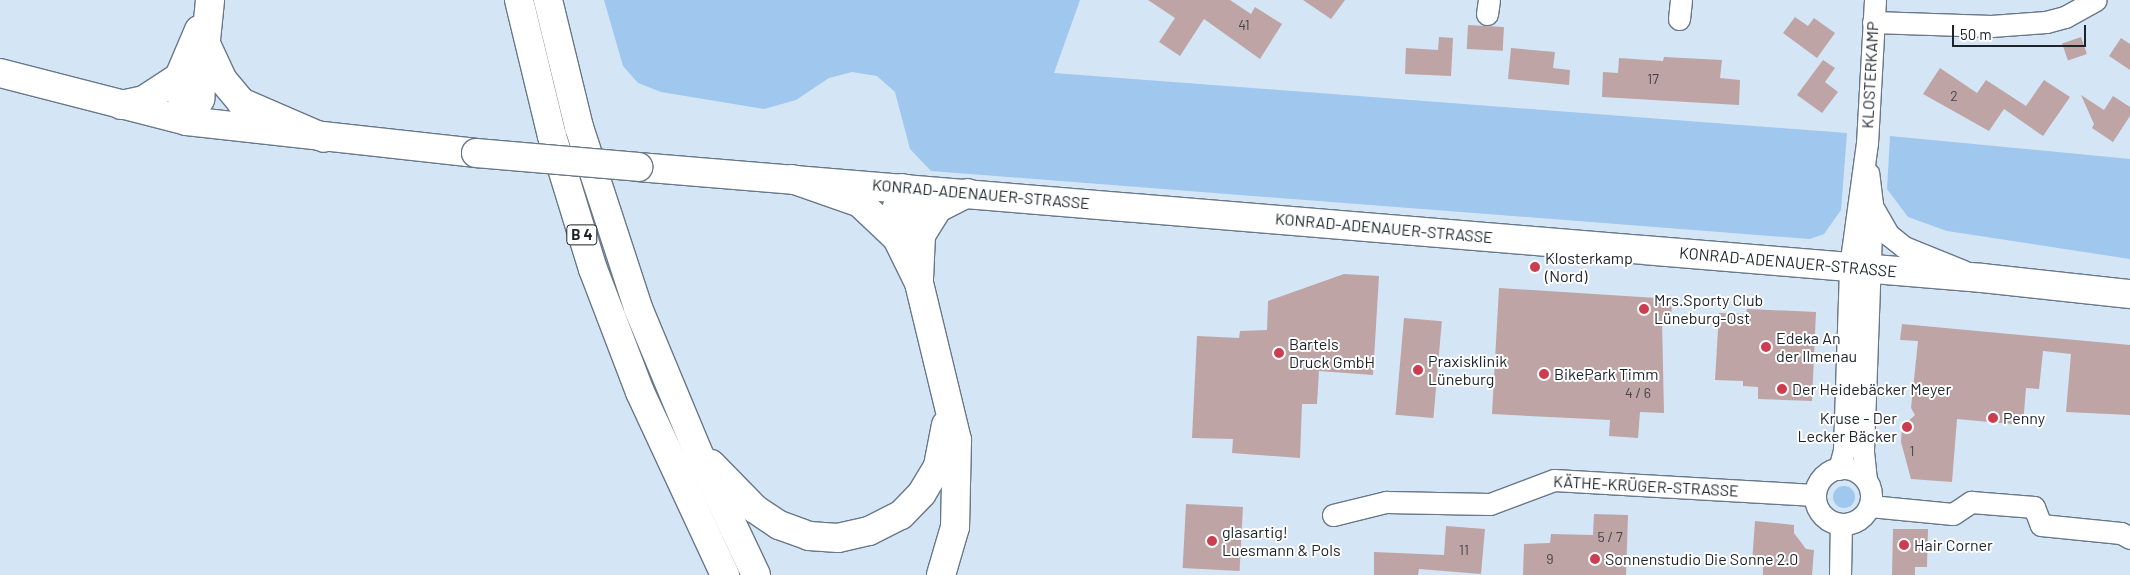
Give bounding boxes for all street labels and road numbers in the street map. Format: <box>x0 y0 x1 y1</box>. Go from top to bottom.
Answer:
street label: KLOSTERKAMP <box>1858 21 1882 129</box>
street label: KONRAD-ADENAUER-STRASSE <box>871 175 1091 213</box>
street label: KONRAD-ADENAUER-STRASSE <box>1274 209 1494 247</box>
road number: B 4 <box>566 222 598 248</box>
street label: KONRAD-ADENAUER-STRASSE <box>1678 243 1898 281</box>
street label: KÄTHE-KRÜGER-STRASSE <box>1553 472 1739 500</box>

